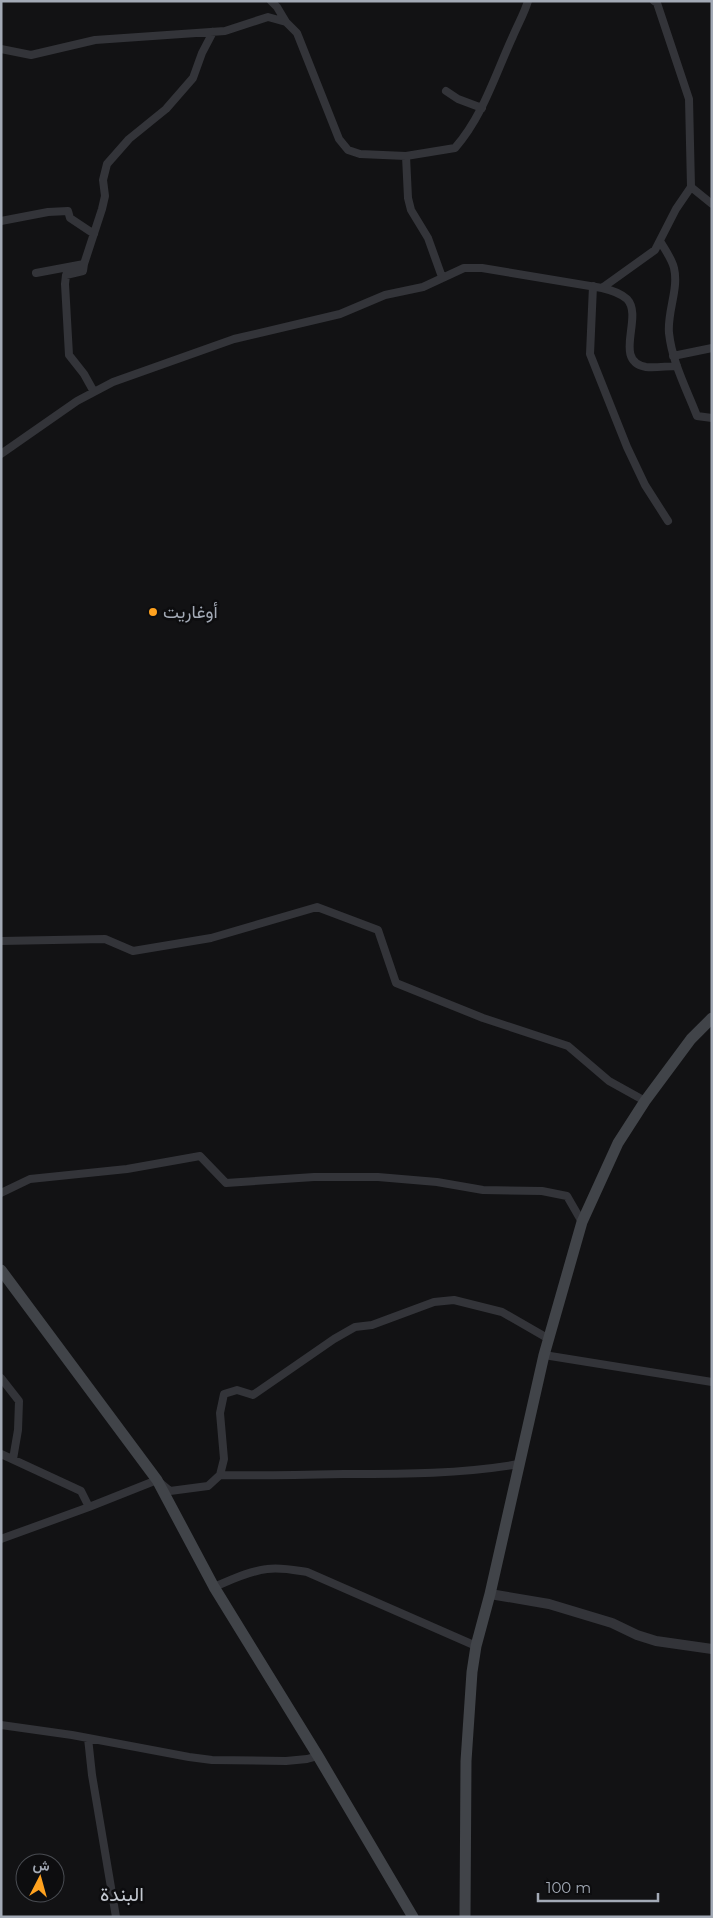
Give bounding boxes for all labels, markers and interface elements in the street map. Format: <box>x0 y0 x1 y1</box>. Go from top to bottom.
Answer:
place label: أوغاريت <box>163 601 218 623</box>
marker: أوغاريت <box>147 606 159 618</box>
north arrow <box>15 1853 65 1903</box>
text: ش <box>32 1855 51 1875</box>
scale bar <box>538 1870 658 1902</box>
text: 100 m <box>546 1878 591 1897</box>
district label: البندة <box>100 1882 144 1906</box>

